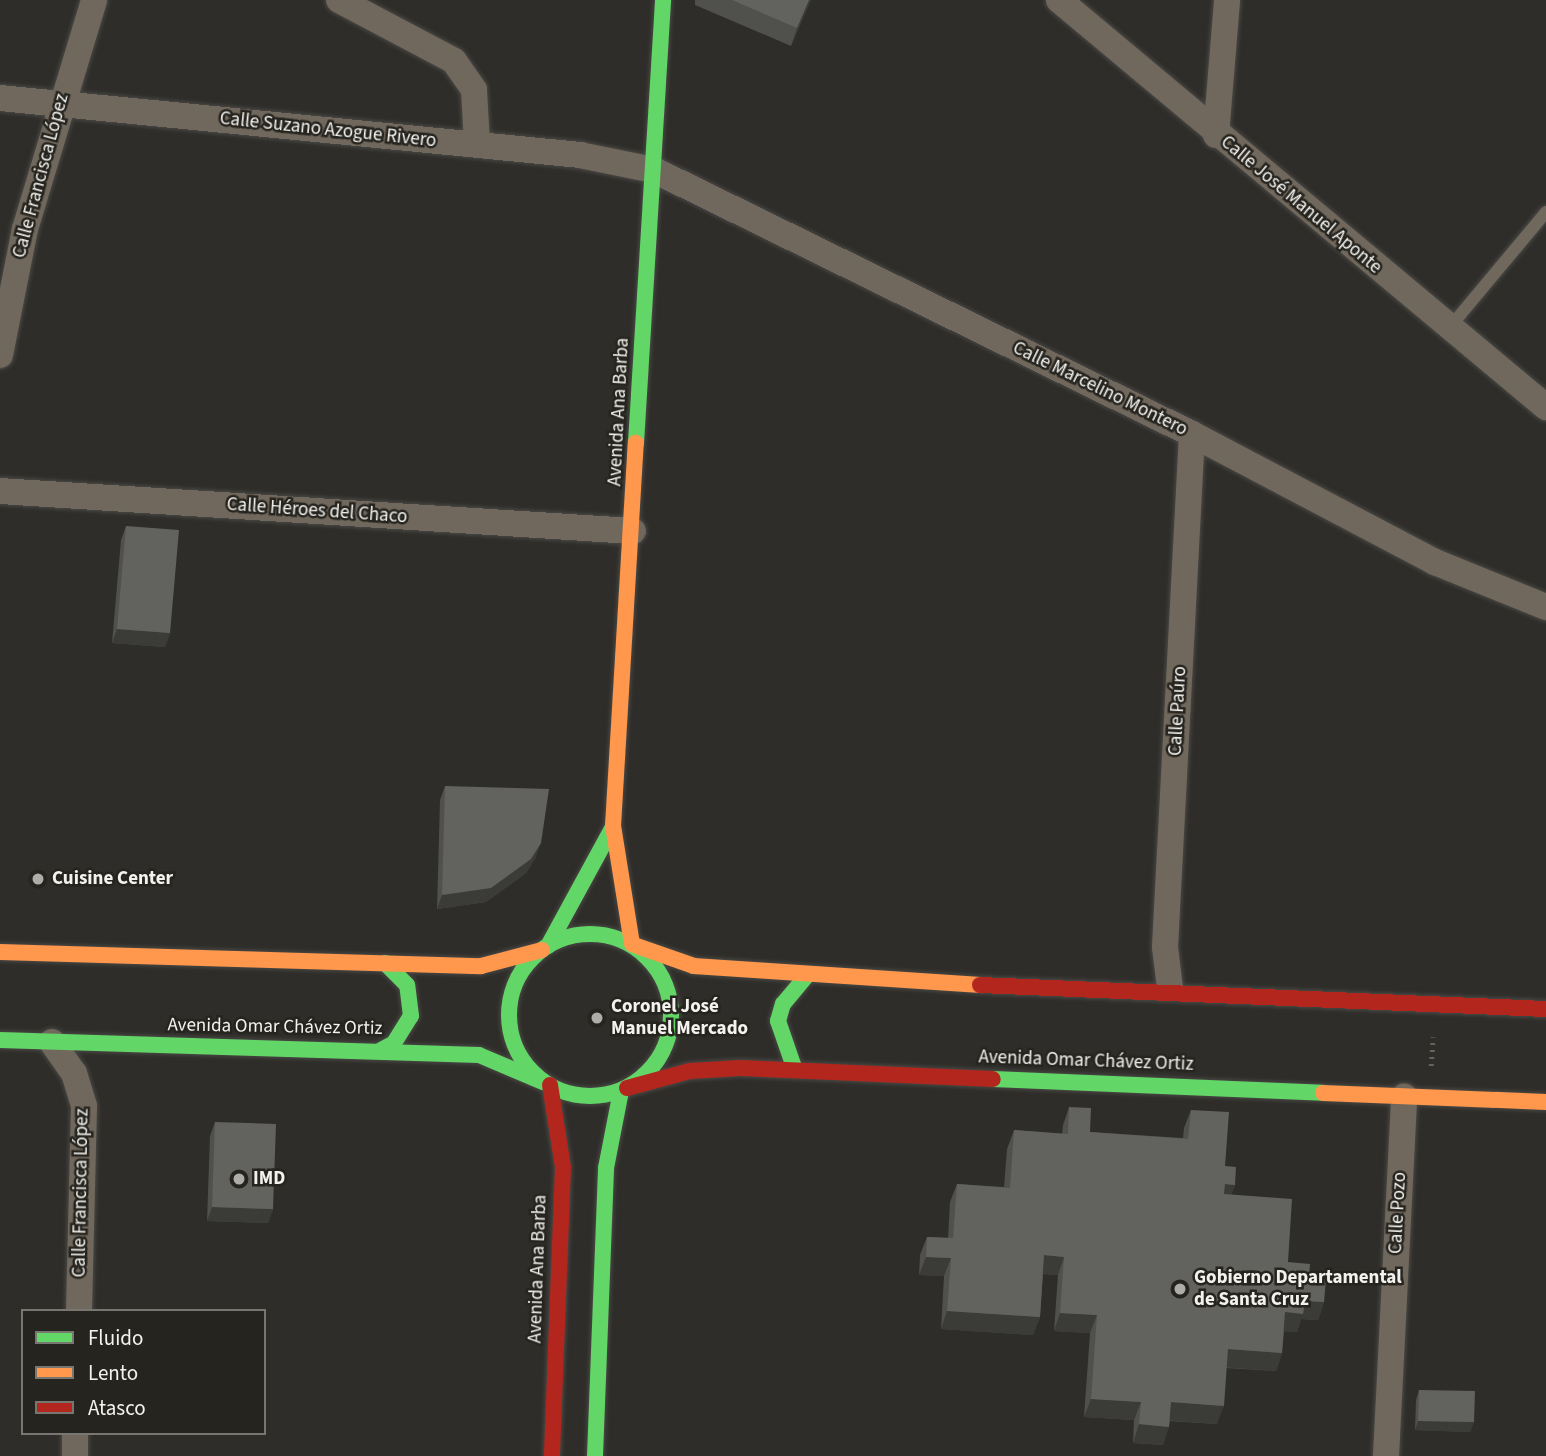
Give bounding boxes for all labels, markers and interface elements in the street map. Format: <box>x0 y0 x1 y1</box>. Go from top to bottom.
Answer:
street label: Calle Francisca López <box>8 91 74 261</box>
street label: Calle Suzano Azogue Rivero <box>219 107 437 153</box>
street label: Calle José Manuel Aponte <box>1216 131 1386 279</box>
street label: Avenida Ana Barba <box>604 337 634 487</box>
street label: Calle Marcelino Montero <box>1009 337 1191 441</box>
street label: Calle Héroes del Chaco <box>226 493 408 529</box>
street label: Calle Paúro <box>1164 666 1192 756</box>
place label: Cuisine Center <box>52 868 173 890</box>
marker: Cuisine Center <box>30 871 46 887</box>
place label: Coronel José Manuel Mercado <box>611 996 748 1040</box>
marker: Coronel José Manuel Mercado <box>589 1010 605 1026</box>
street label: Avenida Omar Chávez Ortiz <box>167 1014 383 1040</box>
street label: Avenida Omar Chávez Ortiz <box>978 1046 1194 1076</box>
street label: Calle Francisca López <box>68 1108 94 1278</box>
place label: IMD <box>253 1168 285 1190</box>
marker: IMD <box>231 1171 247 1187</box>
street label: Calle Pozo <box>1384 1171 1412 1255</box>
street label: Avenida Ana Barba <box>524 1194 552 1344</box>
place label: Gobierno Departamental de Santa Cruz <box>1194 1267 1402 1311</box>
marker: Gobierno Departamental de Santa Cruz <box>1172 1281 1188 1297</box>
legend <box>21 1309 266 1435</box>
text: Fluido <box>88 1323 143 1353</box>
text: Lento <box>88 1358 138 1388</box>
text: Atasco <box>88 1393 146 1423</box>

